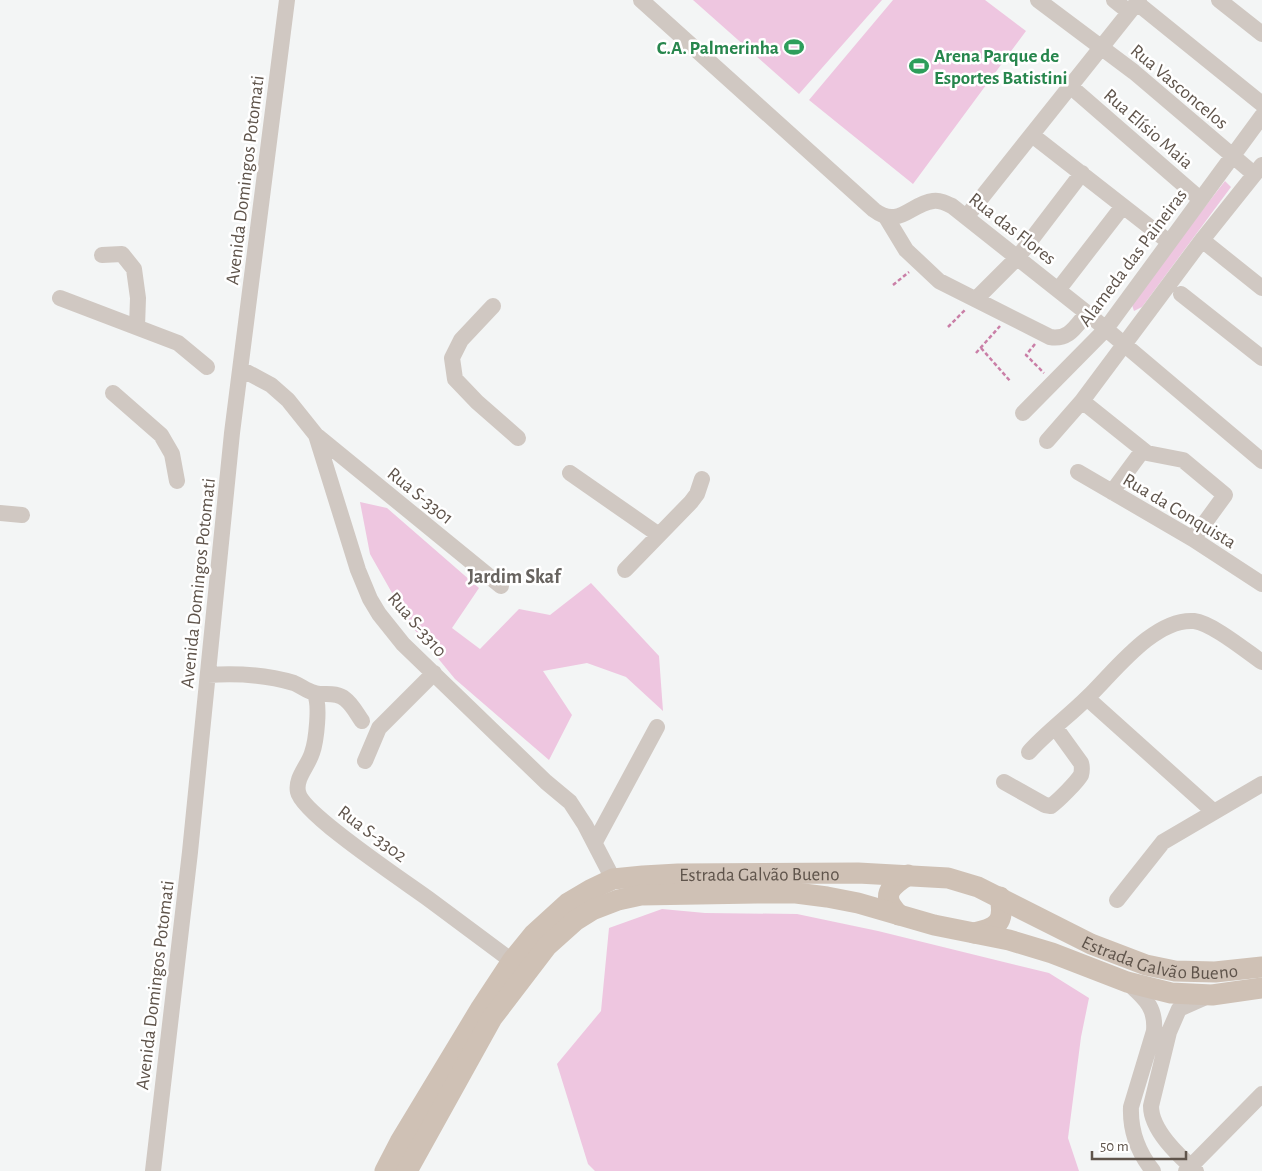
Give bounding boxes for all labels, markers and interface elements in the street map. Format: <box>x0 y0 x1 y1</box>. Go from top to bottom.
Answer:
sports icon: C.A. Palmerinha <box>783 36 805 58</box>
place label: C.A. Palmerinha <box>657 39 779 58</box>
street label: Rua Vasconcelos <box>1127 41 1231 133</box>
place label: Arena Parque de Esportes Batistini <box>934 47 1067 88</box>
sports icon: Arena Parque de Esportes Batistini <box>908 55 930 77</box>
street label: Avenida Domingos Potomati <box>223 74 268 286</box>
street label: Rua Elísio Maia <box>1100 85 1196 173</box>
street label: Alameda das Paineiras <box>1076 186 1191 330</box>
street label: Rua das Flores <box>965 190 1059 269</box>
street label: Rua S-3301 <box>383 464 457 528</box>
street label: Rua da Conquista <box>1120 470 1239 552</box>
street label: Avenida Domingos Potomati <box>178 477 219 689</box>
district label: Jardim Skaf <box>467 567 562 587</box>
street label: Rua S-3310 <box>384 589 450 661</box>
street label: Rua S-3302 <box>334 802 410 866</box>
street label: Estrada Galvão Bueno <box>679 865 840 885</box>
street label: Avenida Domingos Potomati <box>133 879 178 1091</box>
street label: Estrada Galvão Bueno <box>1078 933 1239 983</box>
scale bar <box>1092 1128 1186 1160</box>
text: 50 m <box>1100 1139 1129 1154</box>

